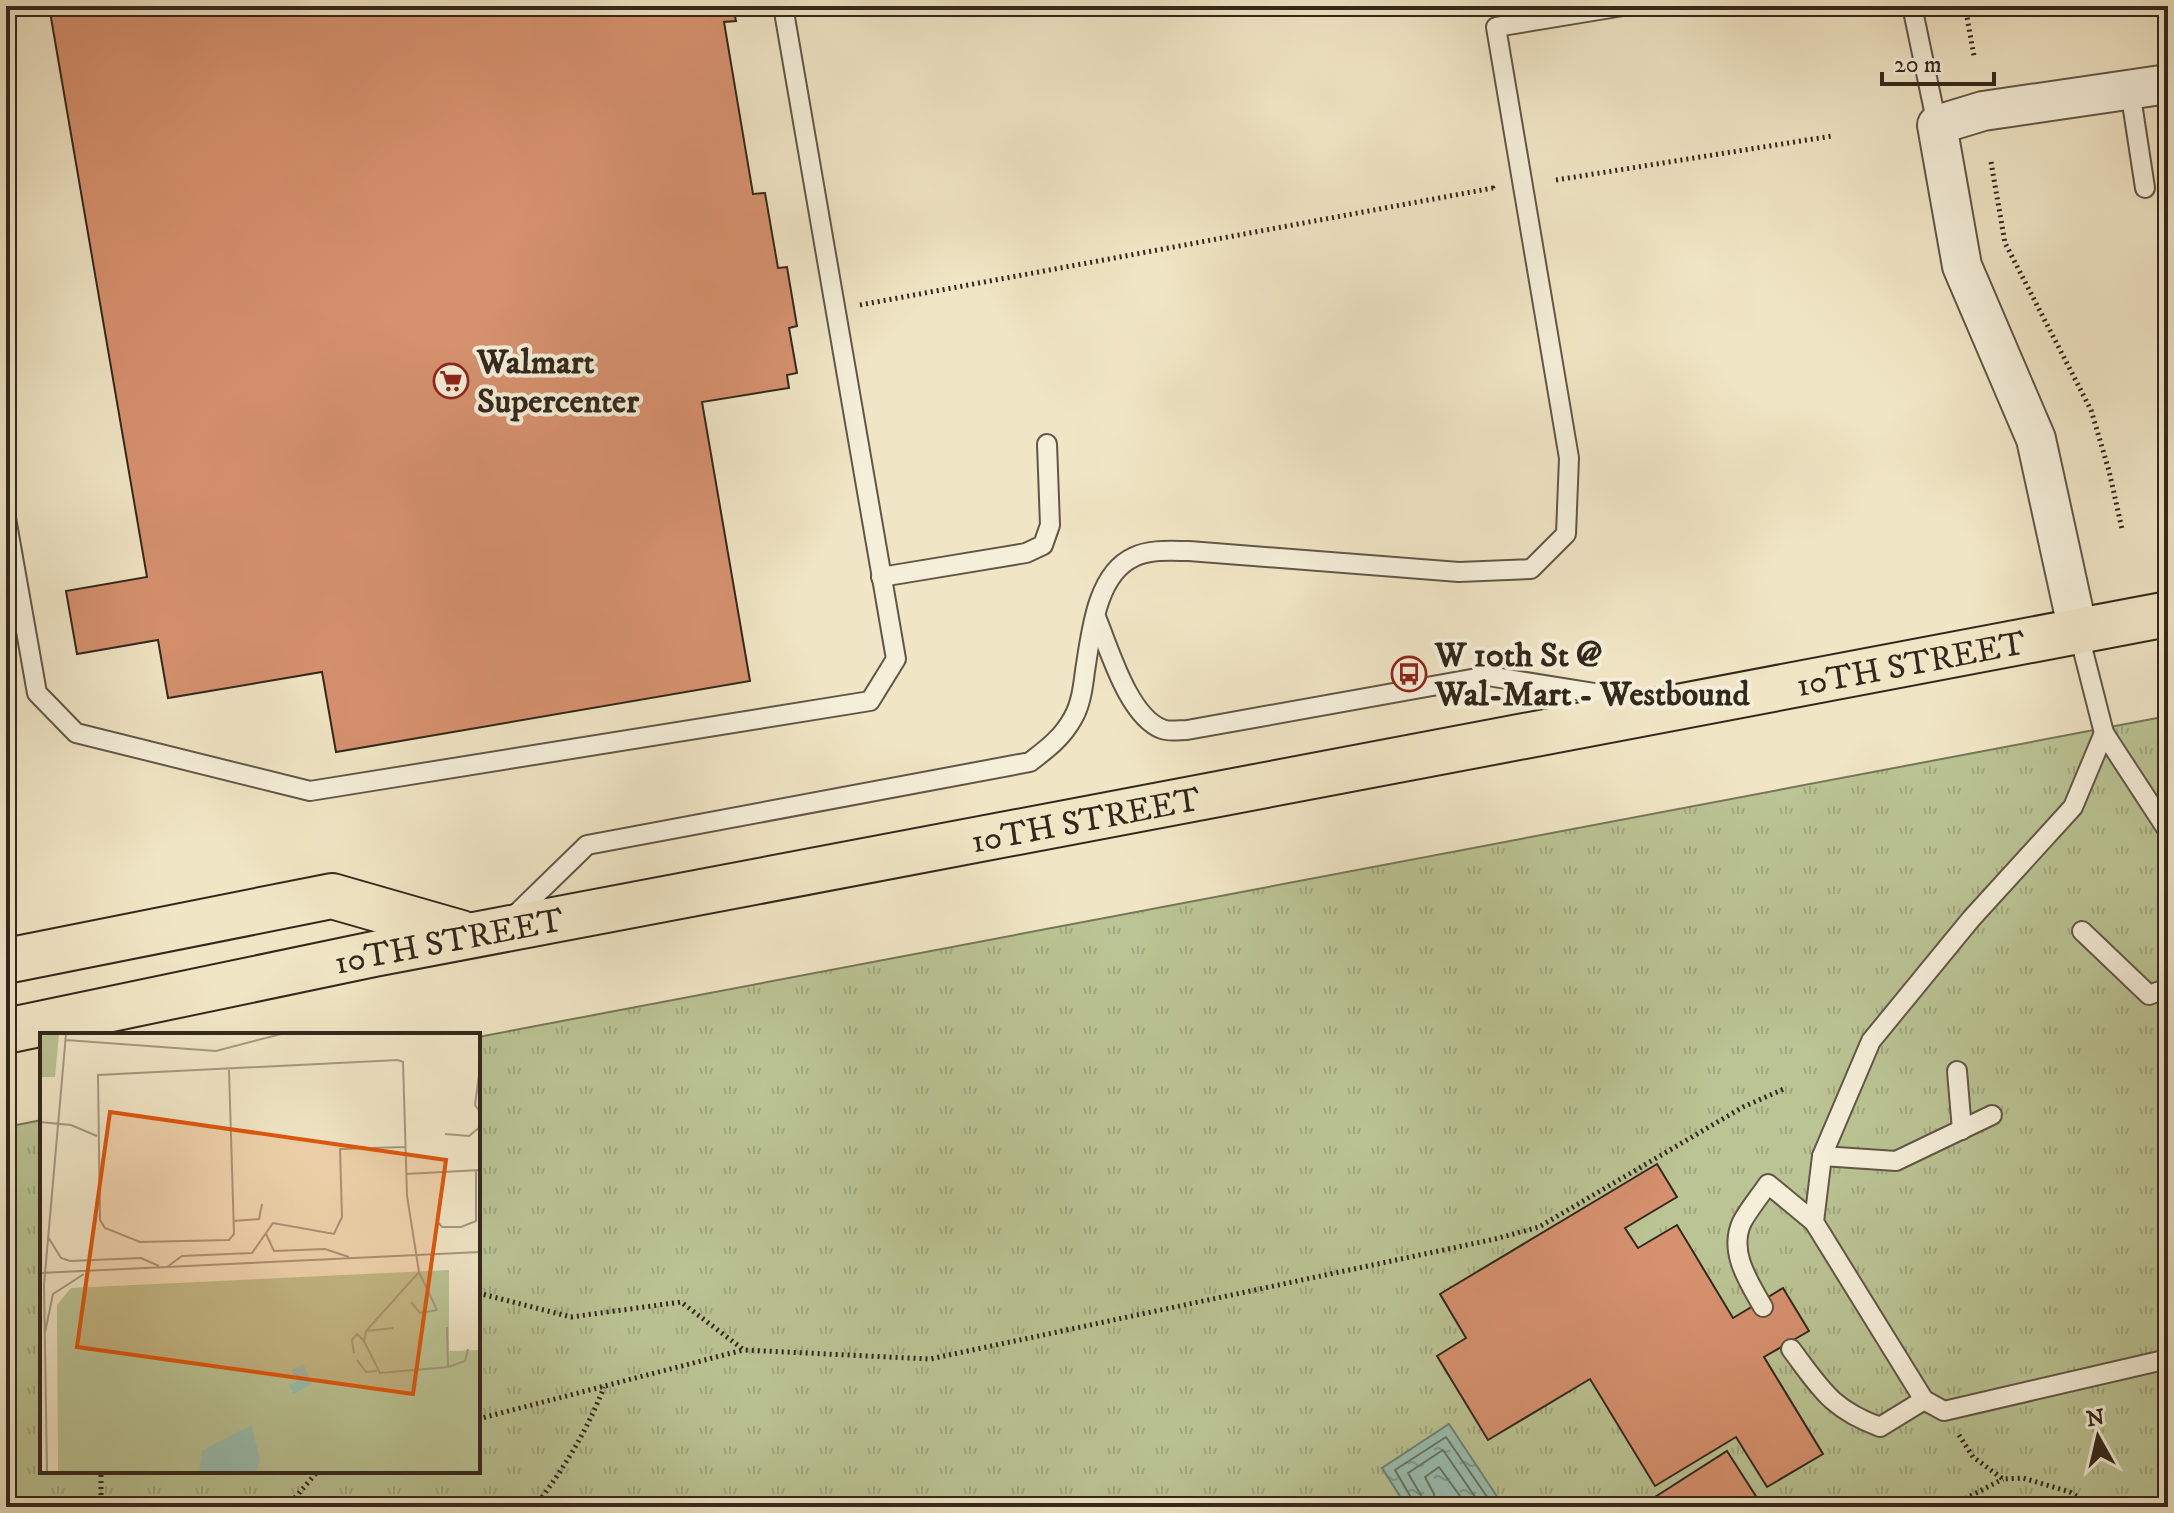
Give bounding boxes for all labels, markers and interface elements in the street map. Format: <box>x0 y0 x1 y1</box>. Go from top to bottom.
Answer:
scale bar <box>1882 36 1994 86</box>
text: 20 m <box>1894 50 1942 80</box>
place label: Walmart Supercenter <box>476 342 639 423</box>
supermarket icon: Walmart Supercenter <box>432 362 470 400</box>
street label: 10TH STREET <box>1793 622 2029 707</box>
place label: W 10th St @ Wal-Mart - Westbound <box>1434 635 1750 716</box>
bus stop icon: W 10th St @ Wal-Mart - Westbound <box>1390 655 1428 693</box>
street label: 10TH STREET <box>968 779 1204 863</box>
street label: 10TH STREET <box>331 899 567 985</box>
inset map <box>40 1033 480 1473</box>
north arrow <box>2058 1397 2138 1477</box>
text: N <box>2085 1404 2106 1433</box>

